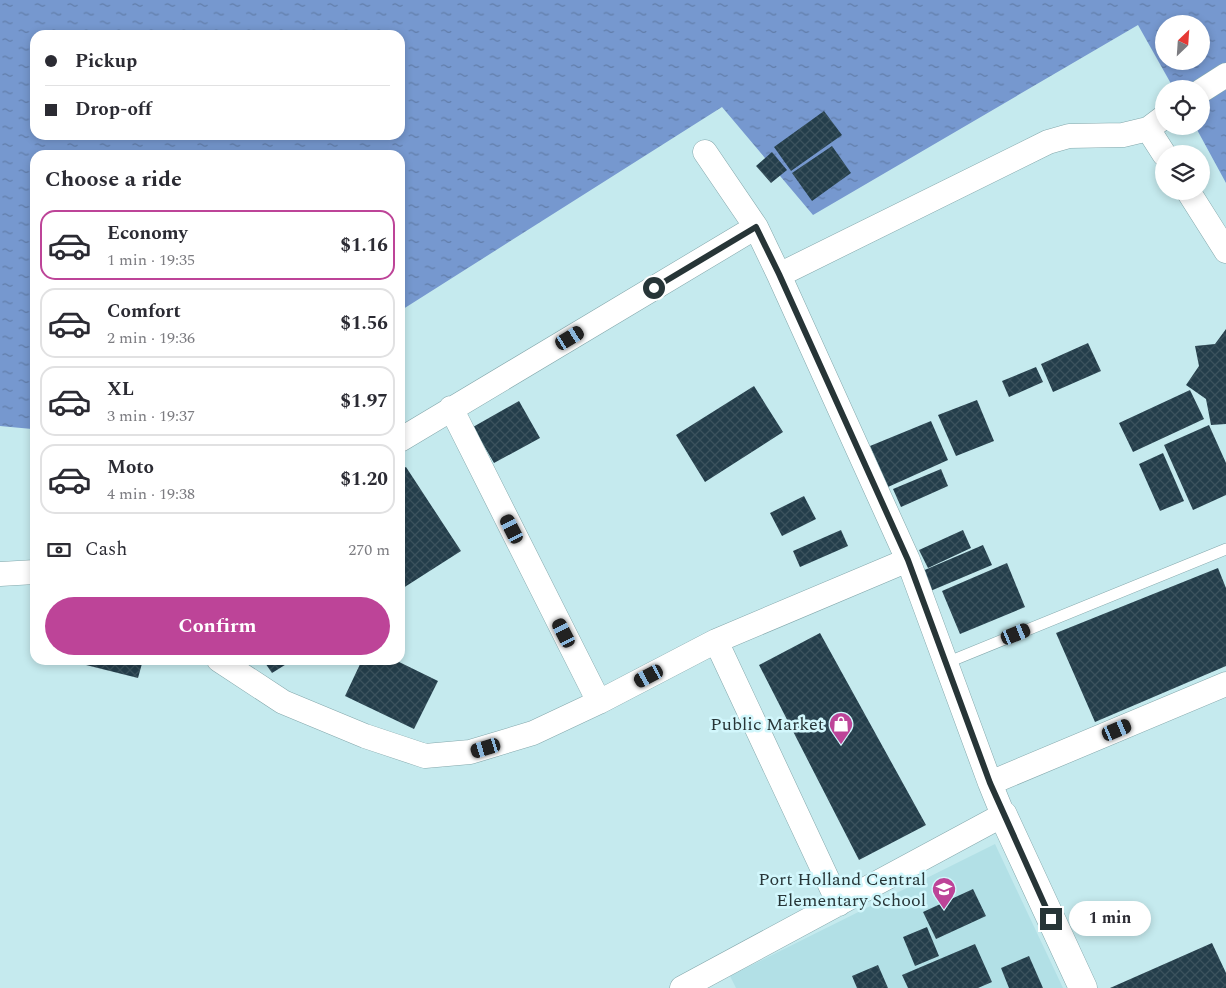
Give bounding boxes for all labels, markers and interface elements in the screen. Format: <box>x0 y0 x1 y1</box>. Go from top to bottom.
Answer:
north arrow <box>1155 15 1210 70</box>
map controls <box>1155 15 1210 200</box>
text: Pickup <box>75 47 137 76</box>
button: locate <box>1155 80 1210 135</box>
text: Drop-off <box>75 95 152 124</box>
button: layers <box>1155 145 1210 200</box>
text: Choose a ride <box>45 163 182 196</box>
text: Economy <box>107 219 188 248</box>
icon: car <box>47 223 92 268</box>
text: $1.16 <box>340 231 388 260</box>
text: 1 min · 19:35 <box>107 248 195 272</box>
route start <box>643 277 665 299</box>
text: Comfort <box>107 297 181 326</box>
icon: car <box>47 301 92 346</box>
text: $1.56 <box>340 309 388 338</box>
car <box>553 324 586 352</box>
text: 2 min · 19:36 <box>107 326 195 350</box>
text: XL <box>107 375 134 404</box>
icon: car <box>47 379 92 424</box>
text: $1.97 <box>340 387 388 416</box>
text: 3 min · 19:37 <box>107 404 195 428</box>
text: Moto <box>107 453 154 482</box>
icon: car <box>47 457 92 502</box>
text: $1.20 <box>340 465 388 494</box>
text: 4 min · 19:38 <box>107 482 195 506</box>
car <box>498 512 525 546</box>
text: Cash <box>85 535 127 564</box>
icon: cash <box>45 536 73 564</box>
text: 270 m <box>348 538 390 562</box>
button: Confirm <box>45 597 390 655</box>
car <box>550 616 577 650</box>
car <box>999 621 1032 647</box>
car <box>632 662 665 690</box>
place label: Public Market <box>710 711 824 738</box>
shop icon: Public Market <box>828 711 854 745</box>
car <box>1100 717 1133 743</box>
car <box>469 736 502 760</box>
place label: Port Holland Central Elementary School <box>758 866 926 914</box>
school or university icon: Port Holland Central Elementary School <box>931 876 957 910</box>
callout: 1 min <box>1068 902 1151 936</box>
text: 1 min <box>1089 906 1131 930</box>
route end <box>1040 908 1062 930</box>

